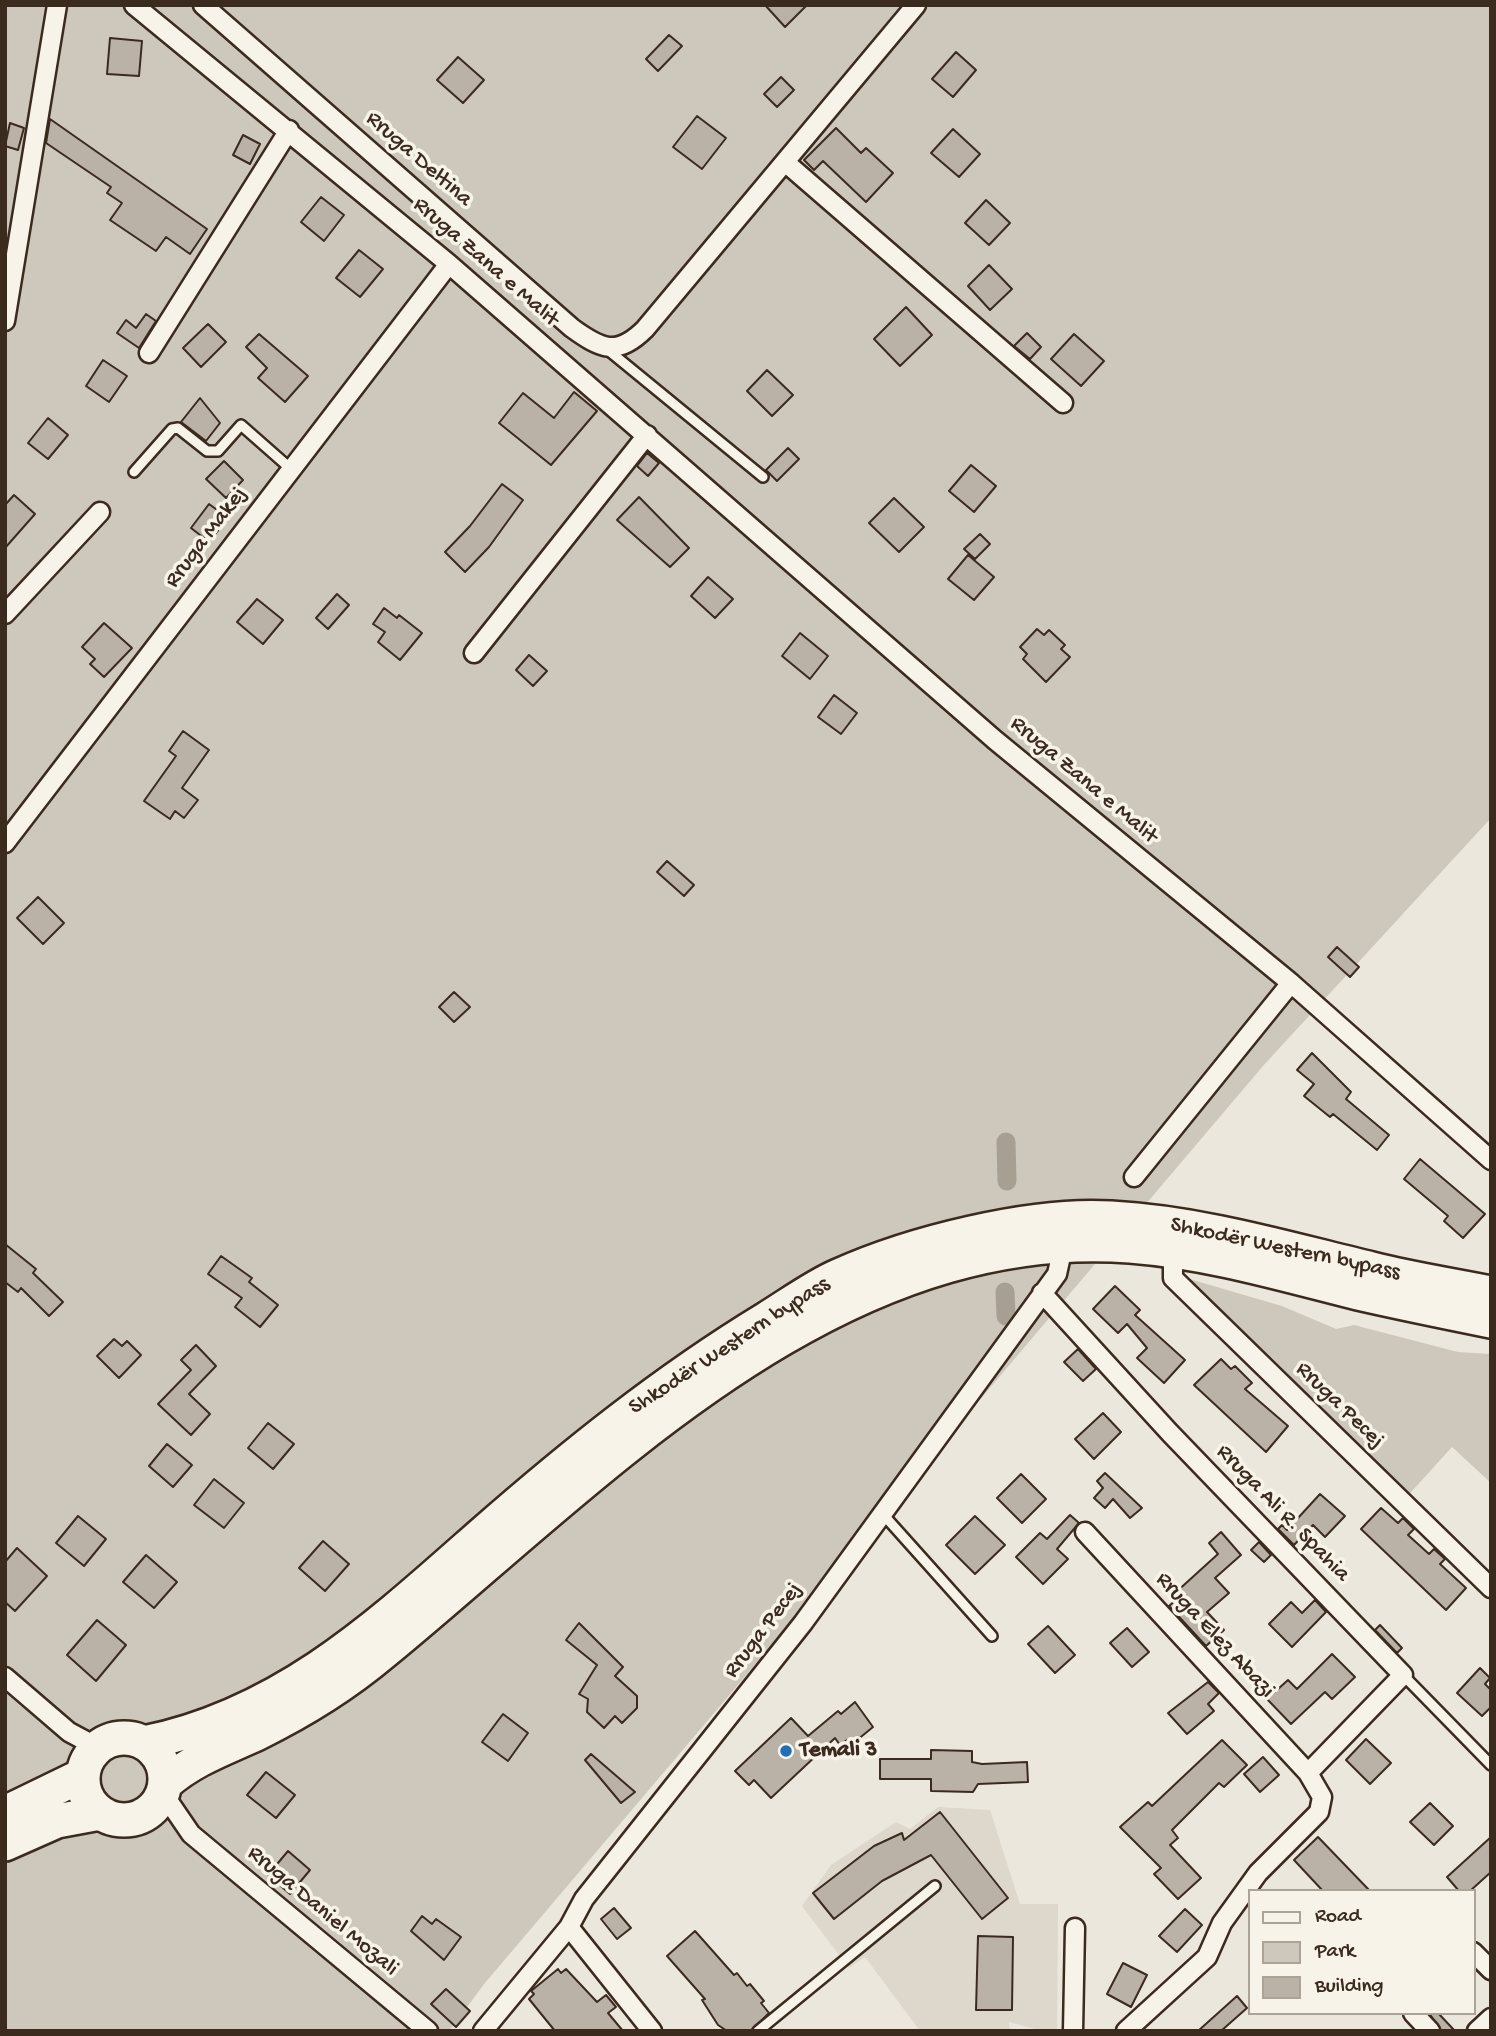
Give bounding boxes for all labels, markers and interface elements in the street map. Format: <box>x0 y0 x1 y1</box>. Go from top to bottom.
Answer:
street label: Rruga Deltina <box>359 106 477 214</box>
street label: Rruga Zana e Malit <box>406 192 564 334</box>
street label: Rruga Makej <box>160 482 254 594</box>
street label: Rruga Zana e Malit <box>1003 711 1163 851</box>
street label: Shkodër Western bypass <box>1168 1212 1402 1288</box>
street label: Shkodër Western bypass <box>624 1272 836 1422</box>
street label: Rruga Pecej <box>1289 1357 1389 1455</box>
street label: Rruga Ali R. Spahia <box>1209 1439 1355 1589</box>
street label: Rruga Elez Abazi <box>1148 1567 1280 1705</box>
street label: Rruga Pecej <box>719 1577 809 1685</box>
place label: Temali 3 <box>800 1737 877 1765</box>
marker: Temali 3 <box>778 1743 794 1759</box>
street label: Rruga Daniel Mozali <box>241 1841 403 1983</box>
legend <box>1248 1889 1475 2015</box>
text: Road <box>1315 1905 1361 1930</box>
text: Park <box>1315 1940 1355 1965</box>
text: Building <box>1315 1975 1384 2000</box>

